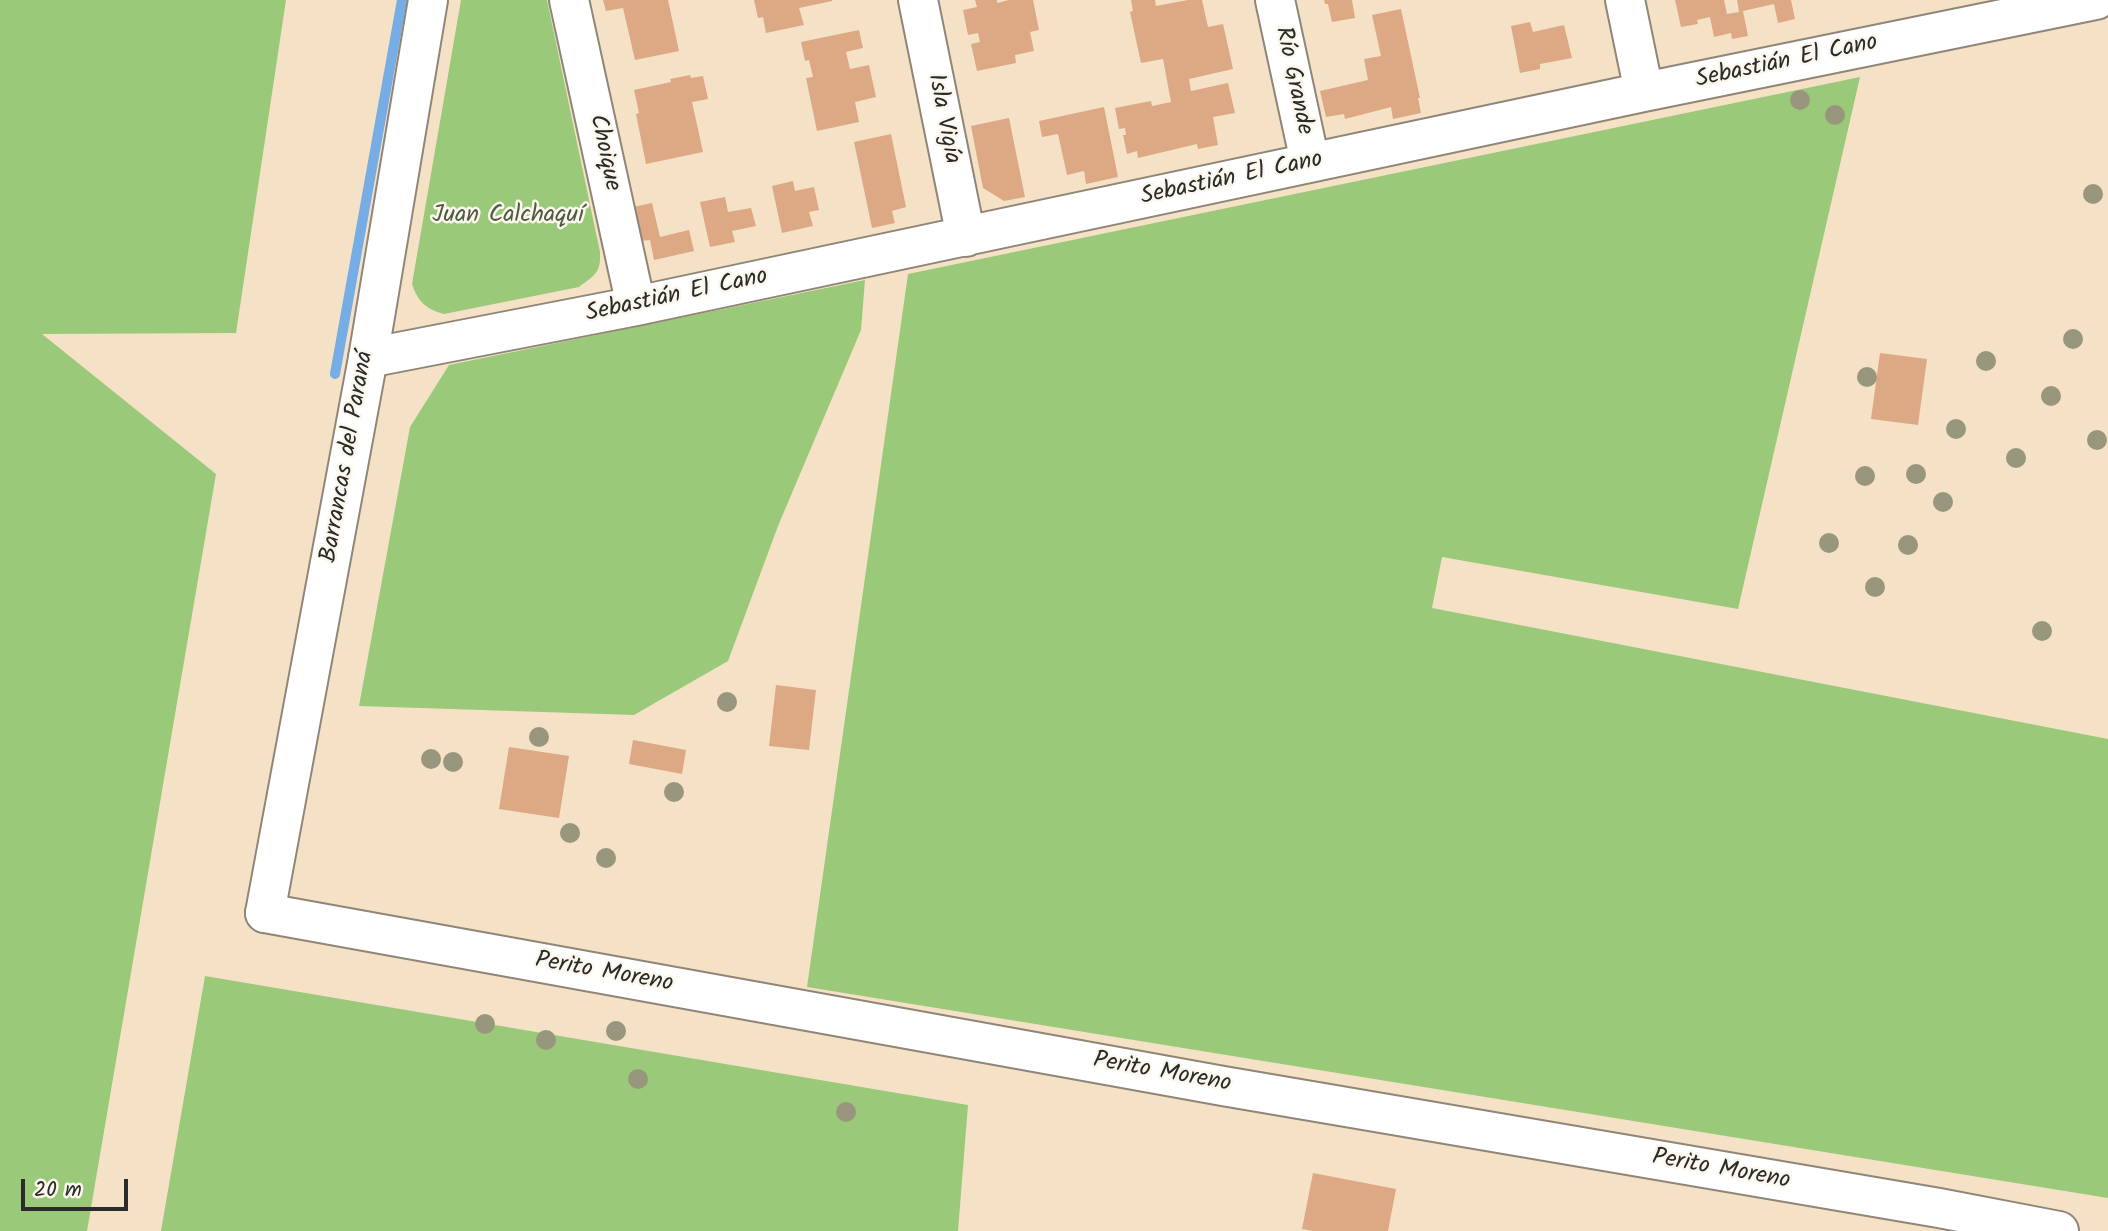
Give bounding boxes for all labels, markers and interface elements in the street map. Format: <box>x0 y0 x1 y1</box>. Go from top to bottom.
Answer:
street label: Río Grande <box>1267 24 1317 138</box>
street label: Sebastián El Cano <box>1693 30 1881 96</box>
street label: Isla Vigía <box>919 71 965 167</box>
street label: Choique <box>581 112 625 194</box>
street label: Sebastián El Cano <box>1138 147 1326 213</box>
park label: Juan Calchaquí <box>432 203 584 231</box>
street label: Sebastián El Cano <box>583 264 771 330</box>
street label: Barrancas del Paraná <box>316 349 382 565</box>
street label: Perito Moreno <box>533 948 675 1000</box>
street label: Perito Moreno <box>1091 1048 1233 1100</box>
street label: Perito Moreno <box>1650 1145 1792 1197</box>
scale bar <box>24 1164 131 1208</box>
text: 20 m <box>34 1174 82 1207</box>

